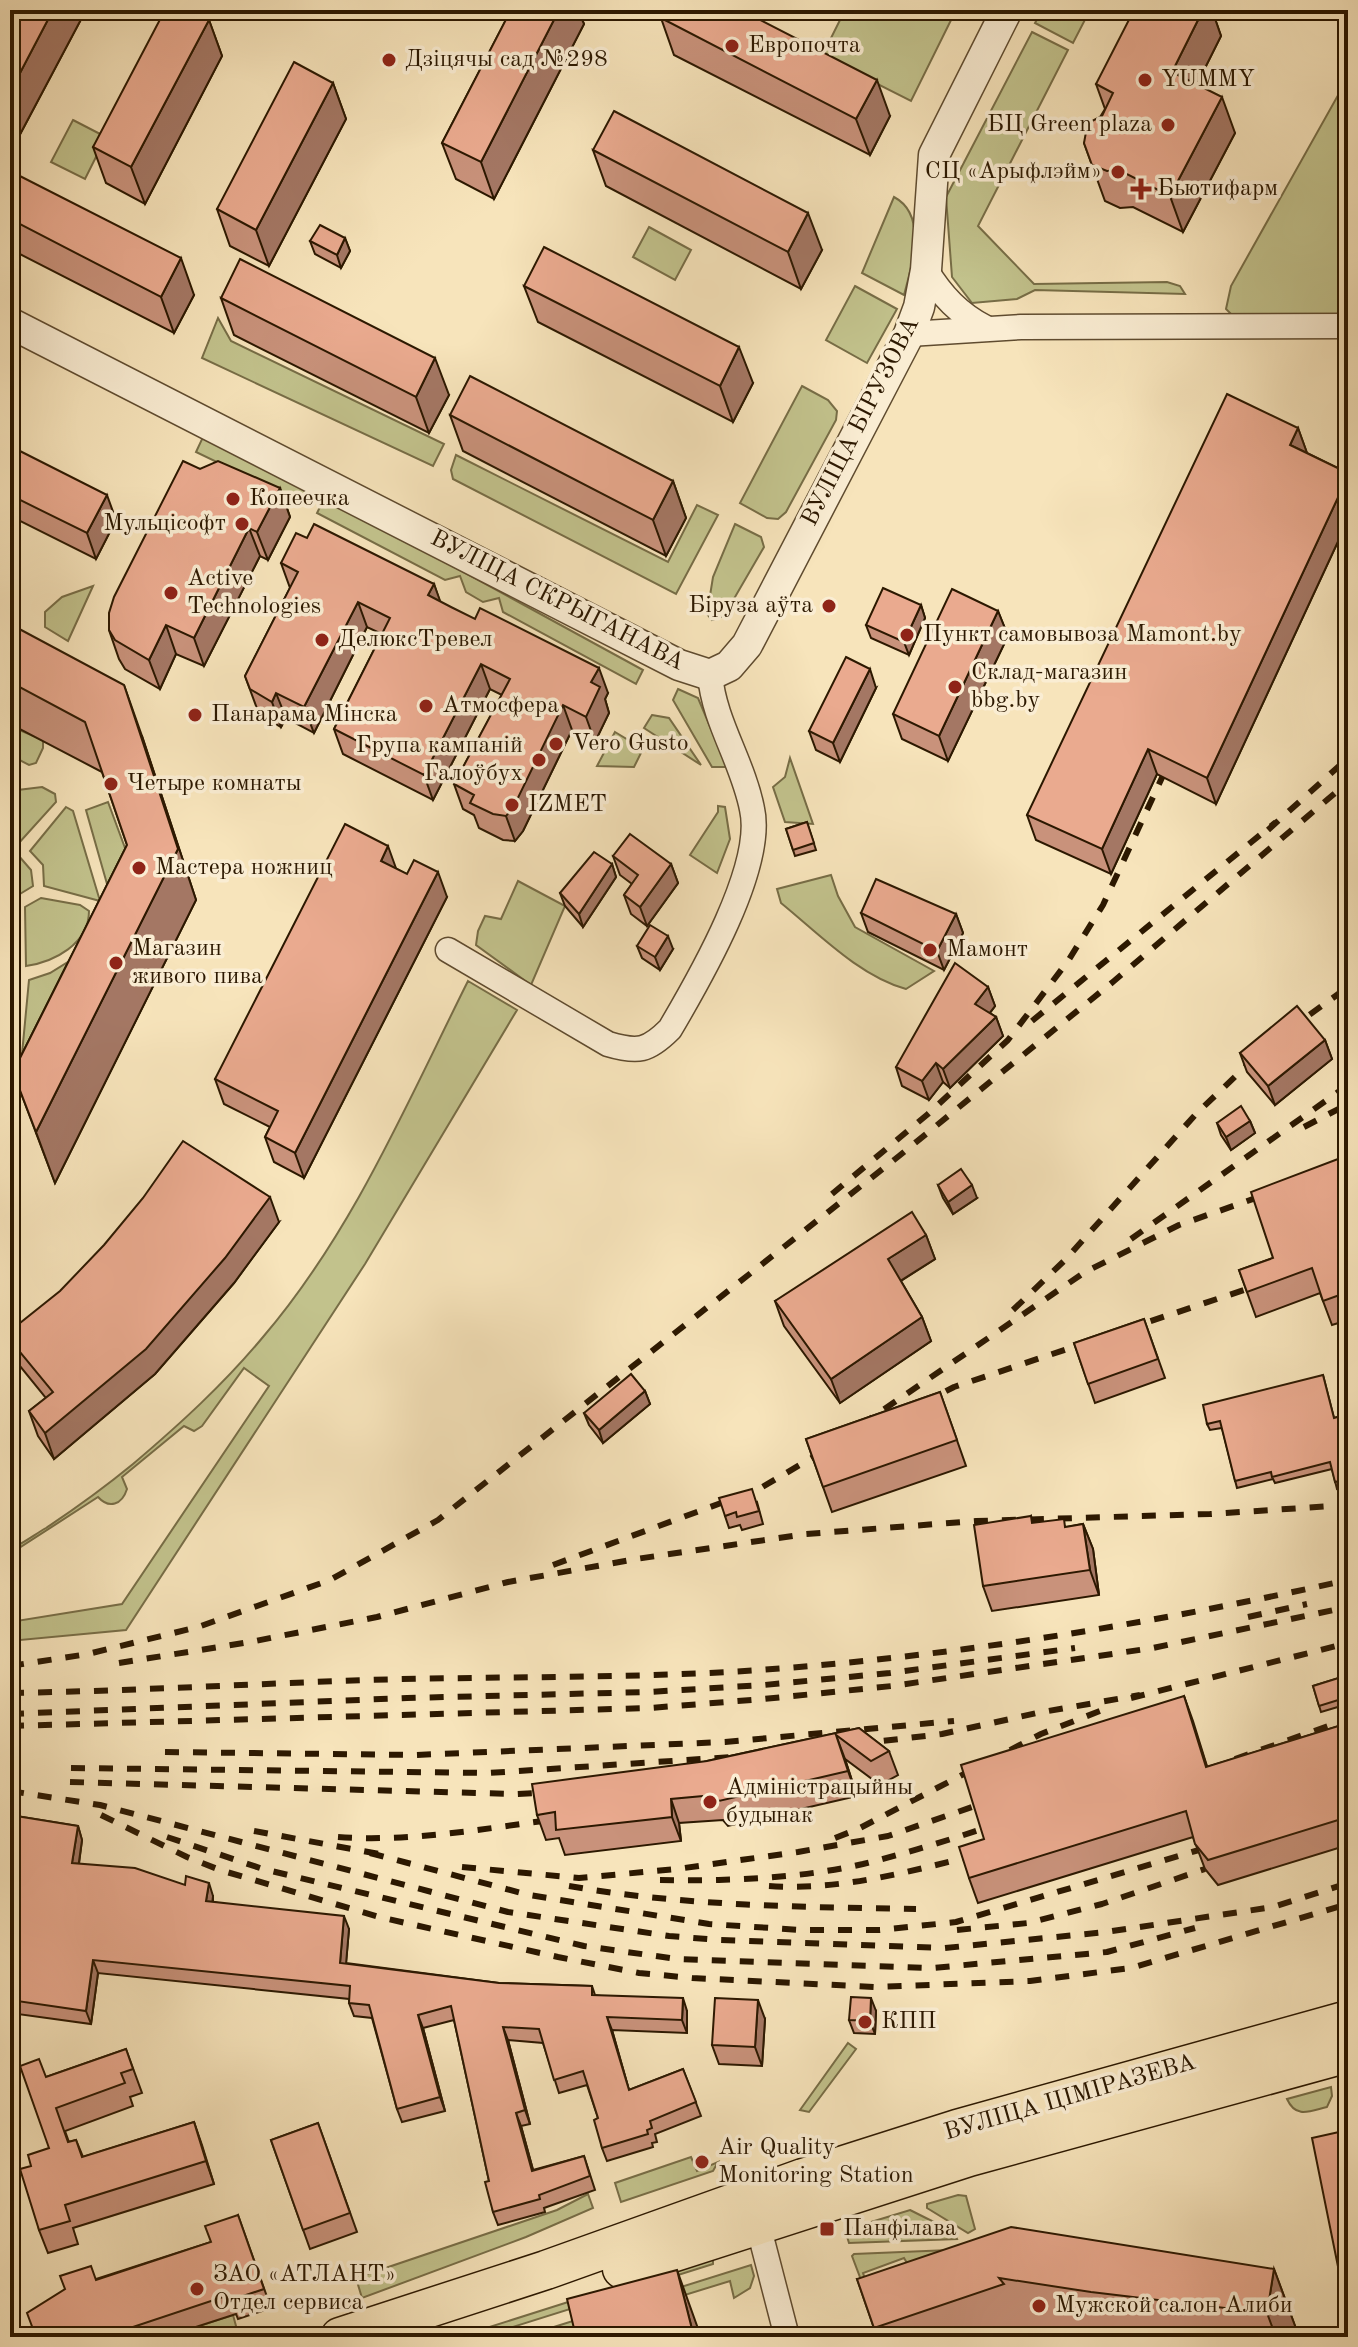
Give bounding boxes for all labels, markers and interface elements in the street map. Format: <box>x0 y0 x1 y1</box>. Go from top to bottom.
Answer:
place label: Европочта <box>748 34 861 58</box>
marker: Европочта <box>723 37 741 55</box>
place label: Дзіцячы сад №298 <box>405 48 608 72</box>
marker: Дзіцячы сад №298 <box>380 51 398 69</box>
place label: YUMMY <box>1161 68 1255 92</box>
marker: YUMMY <box>1136 71 1154 89</box>
place label: БЦ Green plaza <box>987 113 1152 137</box>
marker: БЦ Green plaza <box>1159 116 1177 134</box>
place label: СЦ «Арыфлэйм» <box>925 160 1102 184</box>
marker: СЦ «Арыфлэйм» <box>1109 163 1127 181</box>
place label: Бьютифарм <box>1157 177 1278 201</box>
marker: Бьютифарм <box>1132 180 1150 198</box>
street label: ВУЛІЦА БІРУЗОВА <box>798 314 924 530</box>
place label: Копеечка <box>249 487 350 511</box>
marker: Копеечка <box>224 490 242 508</box>
place label: Мульцісофт <box>103 512 226 536</box>
marker: Мульцісофт <box>233 515 251 533</box>
street label: ВУЛІЦА СКРЫГАНАВА <box>426 526 688 676</box>
place label: Active Technologies <box>187 567 321 619</box>
marker: Active Technologies <box>162 584 180 602</box>
place label: Біруза аўта <box>688 594 813 618</box>
marker: Біруза аўта <box>820 597 838 615</box>
place label: Пункт самовывоза Mamont.by <box>923 623 1242 647</box>
marker: Пункт самовывоза Mamont.by <box>898 626 916 644</box>
place label: ДелюксТревел <box>338 628 493 652</box>
marker: ДелюксТревел <box>313 631 331 649</box>
place label: Склад-магазин bbg.by <box>971 661 1127 713</box>
marker: Склад-магазин bbg.by <box>946 678 964 696</box>
place label: Атмосфера <box>442 694 559 718</box>
marker: Атмосфера <box>417 697 435 715</box>
place label: Панарама Мінска <box>211 703 398 727</box>
marker: Панарама Мінска <box>186 706 204 724</box>
place label: Vero Gusto <box>572 732 689 756</box>
place label: Група кампаній Галоўбух <box>356 734 523 786</box>
marker: Vero Gusto <box>547 735 565 753</box>
marker: Група кампаній Галоўбух <box>530 751 548 769</box>
place label: Четыре комнаты <box>127 772 302 796</box>
marker: Четыре комнаты <box>102 775 120 793</box>
place label: IZMET <box>528 793 607 817</box>
marker: IZMET <box>503 796 521 814</box>
place label: Мастера ножниц <box>155 856 332 880</box>
marker: Мастера ножниц <box>130 859 148 877</box>
place label: Магазин живого пива <box>132 937 263 989</box>
place label: Мамонт <box>946 938 1028 962</box>
marker: Мамонт <box>921 941 939 959</box>
marker: Магазин живого пива <box>107 954 125 972</box>
place label: Адміністрацыйны будынак <box>726 1776 913 1828</box>
marker: Адміністрацыйны будынак <box>701 1793 719 1811</box>
place label: КПП <box>881 2010 936 2034</box>
marker: КПП <box>856 2013 874 2031</box>
street label: ВУЛІЦА ЦІМІРАЗЕВА <box>942 2051 1198 2145</box>
place label: Air Quality Monitoring Station <box>718 2136 914 2188</box>
marker: Air Quality Monitoring Station <box>693 2153 711 2171</box>
place label: Панфілава <box>843 2217 957 2241</box>
marker: Панфілава <box>818 2220 836 2238</box>
place label: ЗАО «АТЛАНТ» Отдел сервиса <box>213 2263 396 2315</box>
marker: ЗАО «АТЛАНТ» Отдел сервиса <box>188 2280 206 2298</box>
place label: Мужской салон Алиби <box>1055 2294 1293 2318</box>
marker: Мужской салон Алиби <box>1030 2297 1048 2315</box>

